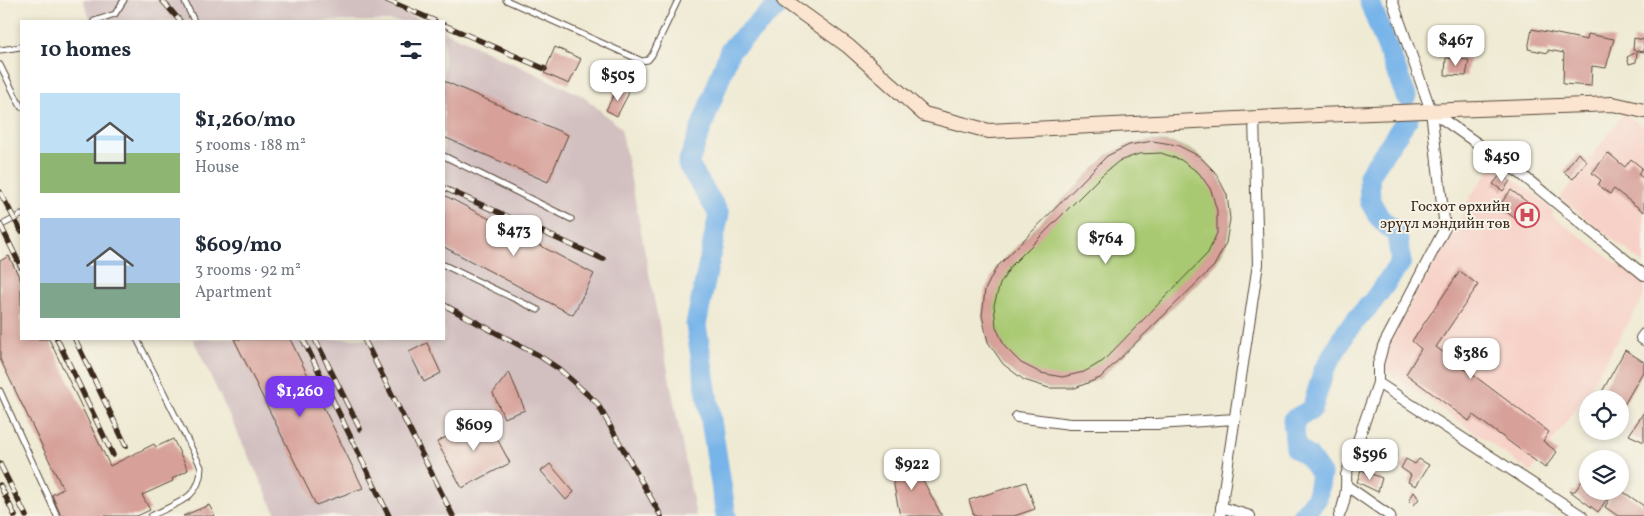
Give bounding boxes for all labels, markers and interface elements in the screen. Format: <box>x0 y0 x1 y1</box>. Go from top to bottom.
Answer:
pin: $467 <box>1426 24 1486 67</box>
text: $467 <box>1439 30 1473 52</box>
text: 10 homes <box>40 36 131 65</box>
icon: filters <box>397 36 425 64</box>
pin: $505 <box>588 59 648 102</box>
text: $505 <box>601 65 635 87</box>
text: $1,260/mo <box>195 106 295 135</box>
icon: home <box>80 113 140 173</box>
text: 5 rooms · 188 m² <box>195 135 306 157</box>
pin: $450 <box>1472 140 1532 183</box>
text: $450 <box>1484 146 1520 168</box>
text: House <box>195 157 239 179</box>
place label: Госхот өрхийн эрүүл мэндийн төв <box>1380 197 1510 235</box>
hospital icon: Госхот өрхийн эрүүл мэндийн төв <box>1514 202 1540 228</box>
pin: $473 <box>484 214 544 257</box>
text: $473 <box>497 220 531 242</box>
pin: $764 <box>1076 222 1136 265</box>
text: $764 <box>1089 228 1123 250</box>
text: $609/mo <box>195 231 282 260</box>
icon: home <box>80 238 140 298</box>
text: 3 rooms · 92 m² <box>195 260 301 282</box>
text: Apartment <box>195 282 272 304</box>
pin: $386 <box>1441 338 1501 380</box>
text: $386 <box>1454 343 1488 365</box>
pin: $1,260 <box>259 376 341 418</box>
text: $1,260 <box>277 381 323 403</box>
map controls <box>1579 390 1629 500</box>
button: locate <box>1579 390 1629 440</box>
pin: $609 <box>444 410 504 452</box>
text: $609 <box>456 415 492 437</box>
pin: $596 <box>1340 438 1400 481</box>
text: $596 <box>1353 444 1387 466</box>
pin: $922 <box>882 448 942 491</box>
button: layers <box>1579 450 1629 500</box>
text: $922 <box>895 454 929 476</box>

